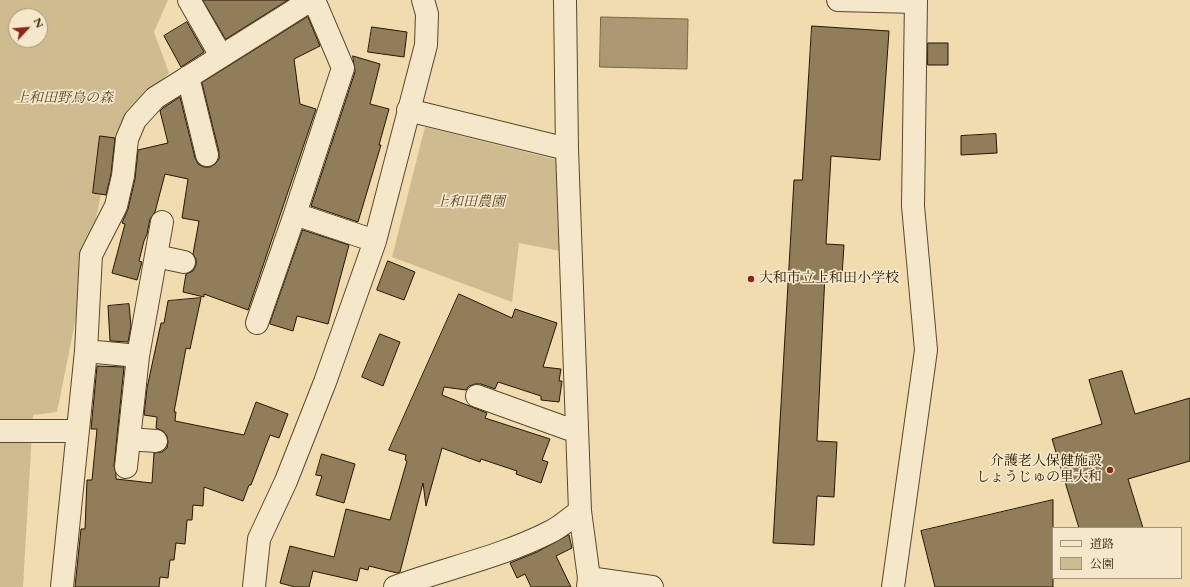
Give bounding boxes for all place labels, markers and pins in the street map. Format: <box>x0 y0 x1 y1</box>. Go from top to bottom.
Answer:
place label: 大和市立上和田小学校 <box>759 271 899 287</box>
marker: 大和市立上和田小学校 <box>746 274 756 284</box>
place label: 介護老人保健施設 しょうじゅの里大和 <box>976 454 1102 486</box>
marker: 介護老人保健施設 しょうじゅの里大和 <box>1105 465 1115 475</box>

